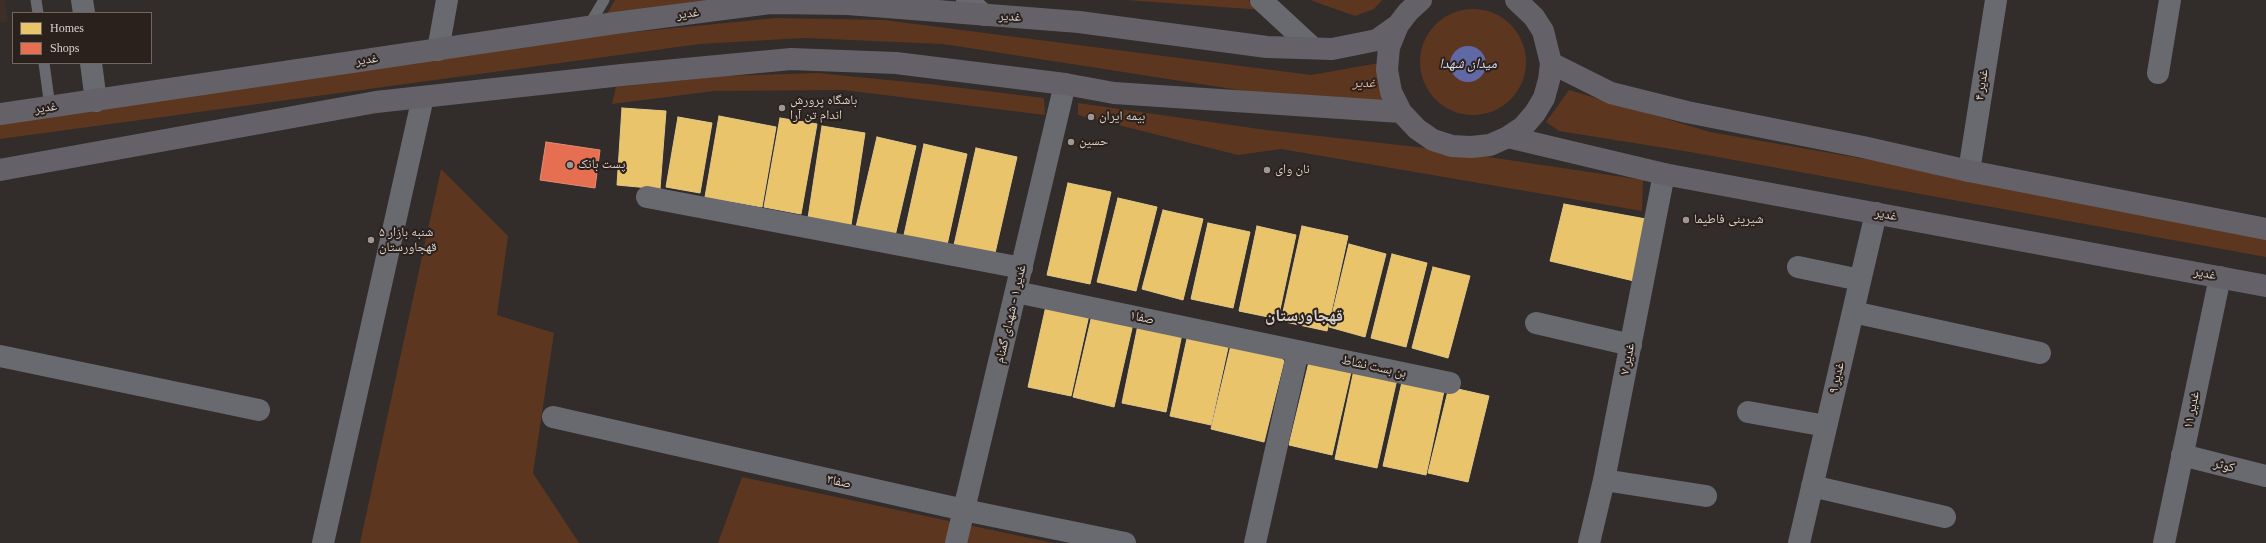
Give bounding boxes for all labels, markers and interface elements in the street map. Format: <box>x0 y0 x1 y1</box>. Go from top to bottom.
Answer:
street label: غدیر <box>676 5 700 23</box>
street label: غدیر <box>998 8 1022 26</box>
legend <box>12 12 152 64</box>
text: Homes <box>50 21 84 35</box>
text: Shops <box>50 41 79 55</box>
street label: غدیر <box>355 51 379 69</box>
water label: میدان شهدا <box>1439 56 1497 72</box>
street label: غدیر ۴ <box>1972 68 1992 102</box>
park label: غدیر <box>1353 76 1375 92</box>
place label: باشگاه پرورش اندام تن آرا <box>790 93 857 124</box>
street label: غدیر <box>34 99 58 117</box>
marker: باشگاه پرورش اندام تن آرا <box>777 103 787 113</box>
place label: بیمه ایران <box>1099 109 1145 125</box>
marker: بیمه ایران <box>1086 112 1096 122</box>
place label: حسین <box>1079 134 1108 150</box>
marker: حسین <box>1066 137 1076 147</box>
place label: پست بانک <box>578 157 625 173</box>
marker: پست بانک <box>565 160 575 170</box>
place label: نان وای <box>1275 162 1310 178</box>
marker: نان وای <box>1262 165 1272 175</box>
street label: غدیر <box>1873 205 1899 225</box>
place label: شیرینی فاطیما <box>1694 212 1764 228</box>
marker: شیرینی فاطیما <box>1681 215 1691 225</box>
place label: ۵ شنبه بازار قهجاورستان <box>379 225 437 256</box>
marker: ۵ شنبه بازار قهجاورستان <box>366 235 376 245</box>
street label: غدیر ۱ - شهدای گمنام <box>992 263 1030 365</box>
street label: غدیر <box>2192 264 2218 284</box>
district label: قهجاورستان <box>1265 307 1343 327</box>
street label: صفا۱ <box>1128 308 1156 328</box>
street label: غدیر ۷ <box>1617 342 1639 376</box>
street label: بن بست نشاط <box>1340 353 1408 381</box>
street label: غدیر ۹ <box>1826 361 1848 395</box>
street label: غدیر ۱۱ <box>2180 390 2204 430</box>
street label: کوثر <box>2212 456 2236 476</box>
street label: صفا۳ <box>825 472 853 492</box>

